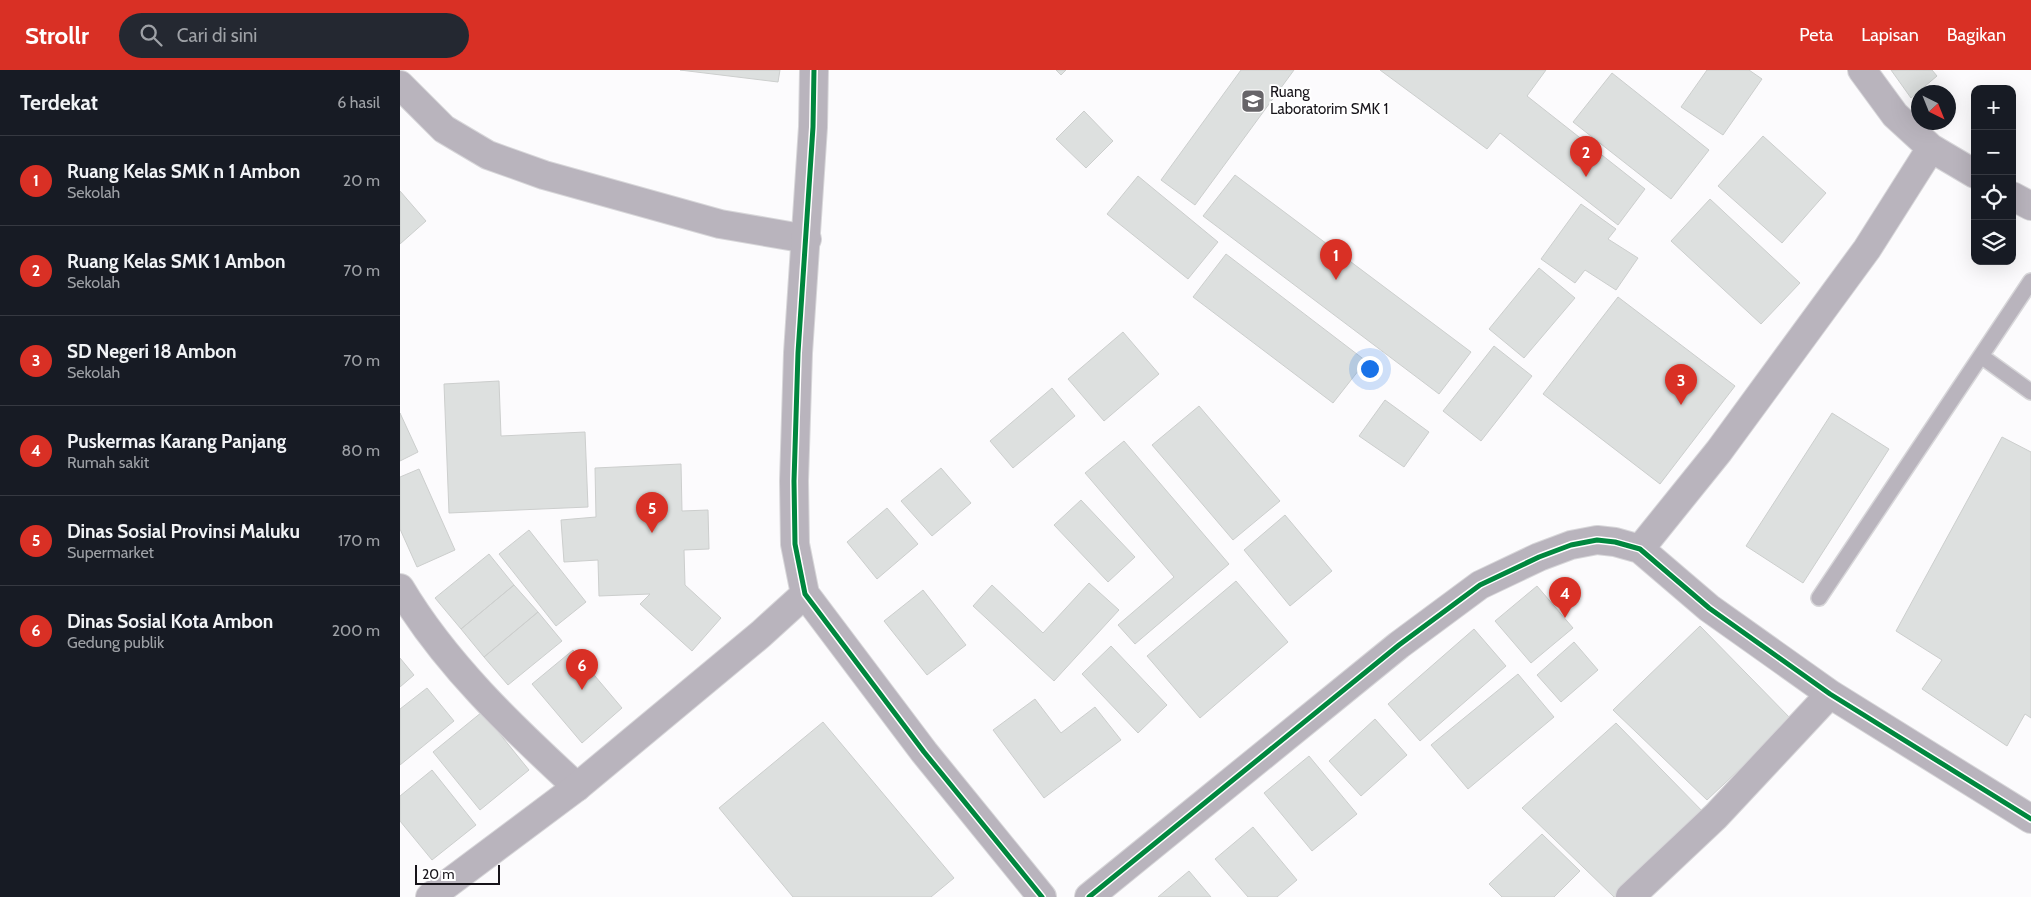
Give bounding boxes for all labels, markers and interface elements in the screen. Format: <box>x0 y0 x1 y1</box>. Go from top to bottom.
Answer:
search box <box>119 13 469 58</box>
text: Strollr <box>25 21 89 50</box>
icon: search <box>137 21 165 49</box>
text: Cari di sini <box>177 24 257 47</box>
text: Peta <box>1799 24 1833 46</box>
text: Lapisan <box>1861 24 1919 46</box>
text: Bagikan <box>1947 24 2006 46</box>
place label: Ruang Laboratorim SMK 1 <box>1270 83 1388 118</box>
north arrow <box>1911 85 1956 130</box>
map controls <box>1971 85 2016 265</box>
button: + <box>1971 85 2016 130</box>
school or university icon: Ruang Laboratorim SMK 1 <box>1240 88 1266 114</box>
text: Terdekat <box>20 90 98 115</box>
text: 6 hasil <box>337 93 380 112</box>
button: − <box>1971 130 2016 175</box>
pin: 2 <box>1570 136 1602 177</box>
text: Ruang Kelas SMK n 1 Ambon <box>67 160 300 183</box>
text: 1 <box>33 171 39 190</box>
text: 20 m <box>343 171 380 190</box>
button: locate <box>1971 175 2016 220</box>
text: Sekolah <box>67 183 120 202</box>
button: layers <box>1971 220 2016 265</box>
pin: 1 <box>1320 239 1352 280</box>
text: Ruang Kelas SMK 1 Ambon <box>67 250 285 273</box>
text: 2 <box>32 261 40 280</box>
text: 70 m <box>343 261 380 280</box>
text: Sekolah <box>67 273 120 292</box>
text: SD Negeri 18 Ambon <box>67 340 237 363</box>
text: 3 <box>32 351 40 370</box>
text: 70 m <box>343 351 380 370</box>
your location <box>1357 356 1383 382</box>
text: Sekolah <box>67 363 120 382</box>
pin: 3 <box>1665 364 1697 405</box>
text: Puskermas Karang Panjang <box>67 430 286 453</box>
text: 4 <box>31 441 41 460</box>
text: 80 m <box>342 441 380 460</box>
text: Rumah sakit <box>67 453 149 472</box>
pin: 5 <box>636 492 668 533</box>
text: Dinas Sosial Provinsi Maluku <box>67 520 300 543</box>
text: 5 <box>32 531 40 550</box>
text: 170 m <box>338 531 380 550</box>
text: Supermarket <box>67 543 154 562</box>
pin: 4 <box>1549 577 1581 618</box>
text: Dinas Sosial Kota Ambon <box>67 610 273 633</box>
text: 6 <box>32 621 41 640</box>
text: 200 m <box>332 621 380 640</box>
text: Gedung publik <box>67 633 164 652</box>
pin: 6 <box>566 649 598 690</box>
scale bar <box>415 862 500 885</box>
text: 20 m <box>422 865 455 883</box>

